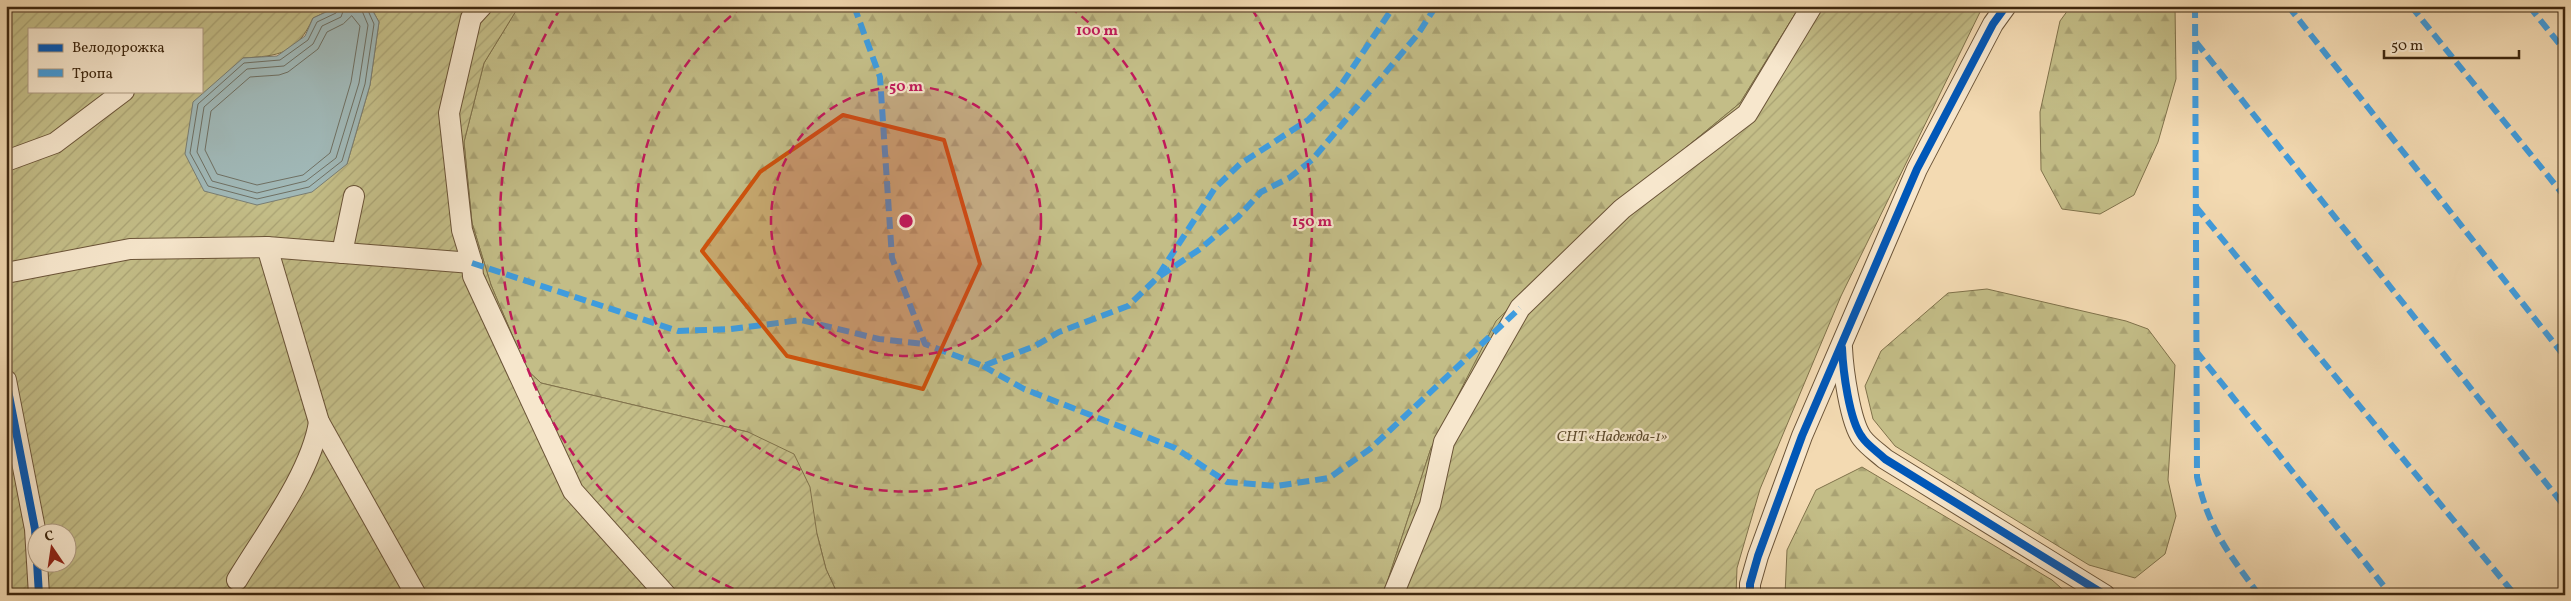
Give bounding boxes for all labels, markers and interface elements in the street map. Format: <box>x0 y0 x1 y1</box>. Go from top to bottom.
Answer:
text: 100 m <box>1076 21 1119 42</box>
legend <box>28 28 202 92</box>
scale bar <box>2384 28 2518 60</box>
text: 50 m <box>2391 36 2423 57</box>
text: Велодорожка <box>72 38 165 59</box>
text: Тропа <box>72 64 113 85</box>
text: 50 m <box>889 77 923 98</box>
centre of rings <box>897 212 915 230</box>
text: 150 m <box>1292 212 1332 233</box>
park label: СНТ «Надежда-1» <box>1557 427 1668 448</box>
north arrow <box>28 524 78 574</box>
text: С <box>43 527 56 547</box>

